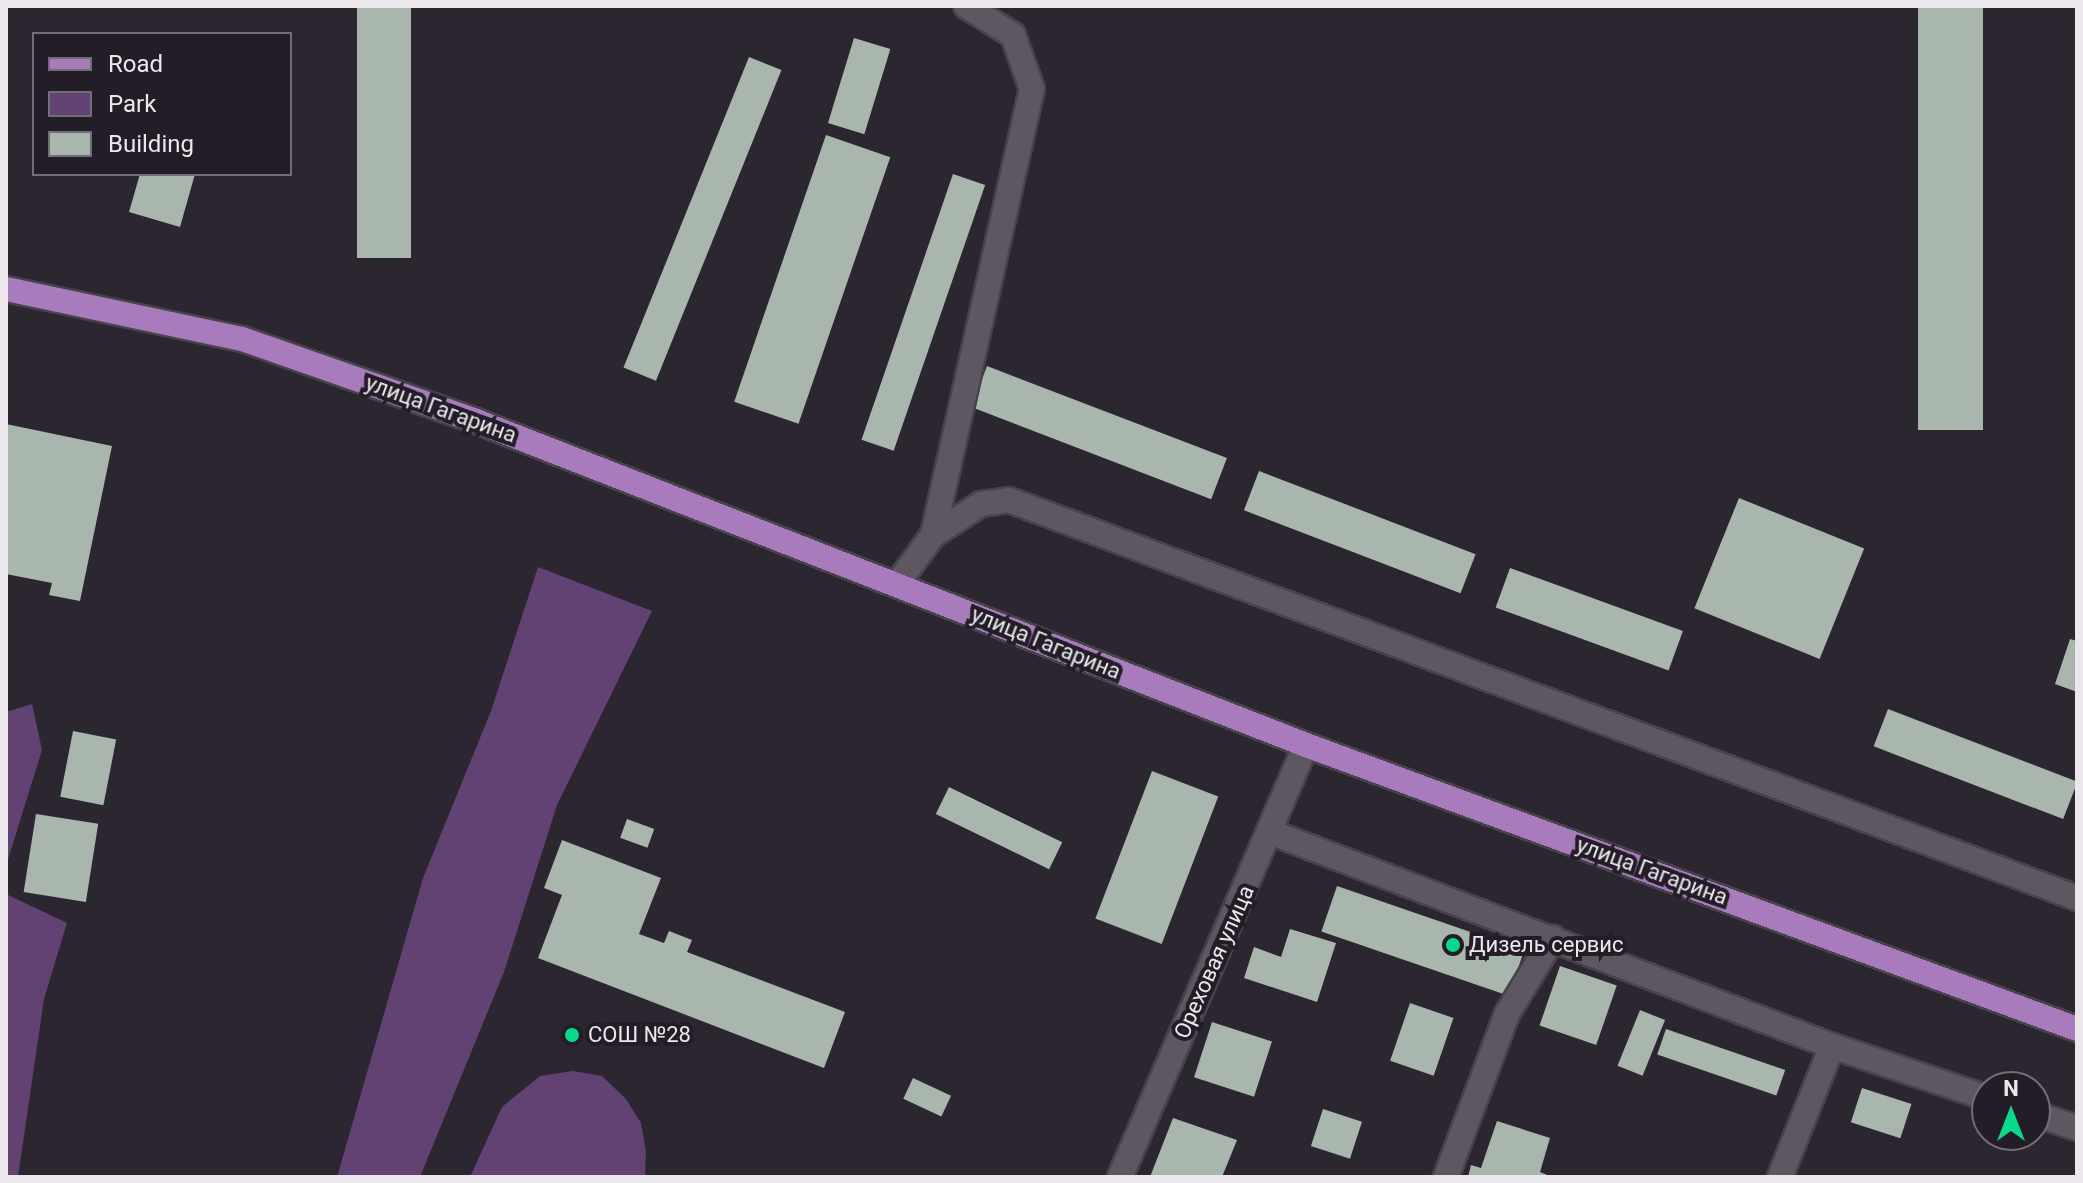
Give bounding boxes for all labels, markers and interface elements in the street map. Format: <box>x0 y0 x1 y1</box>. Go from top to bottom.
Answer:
legend <box>32 32 292 176</box>
text: Road <box>108 50 163 78</box>
text: Park <box>108 90 156 118</box>
text: Building <box>108 130 194 158</box>
street label: улица Гагарина <box>362 369 520 449</box>
street label: улица Гагарина <box>967 601 1125 685</box>
street label: улица Гагарина <box>1573 831 1731 911</box>
street label: Ореховая улица <box>1168 881 1260 1043</box>
place label: Дизель сервис <box>1469 932 1624 958</box>
marker: Дизель сервис <box>1444 936 1462 954</box>
place label: СОШ №28 <box>588 1022 691 1048</box>
marker: СОШ №28 <box>563 1026 581 1044</box>
north arrow <box>1971 1071 2051 1151</box>
text: N <box>2003 1076 2019 1101</box>

